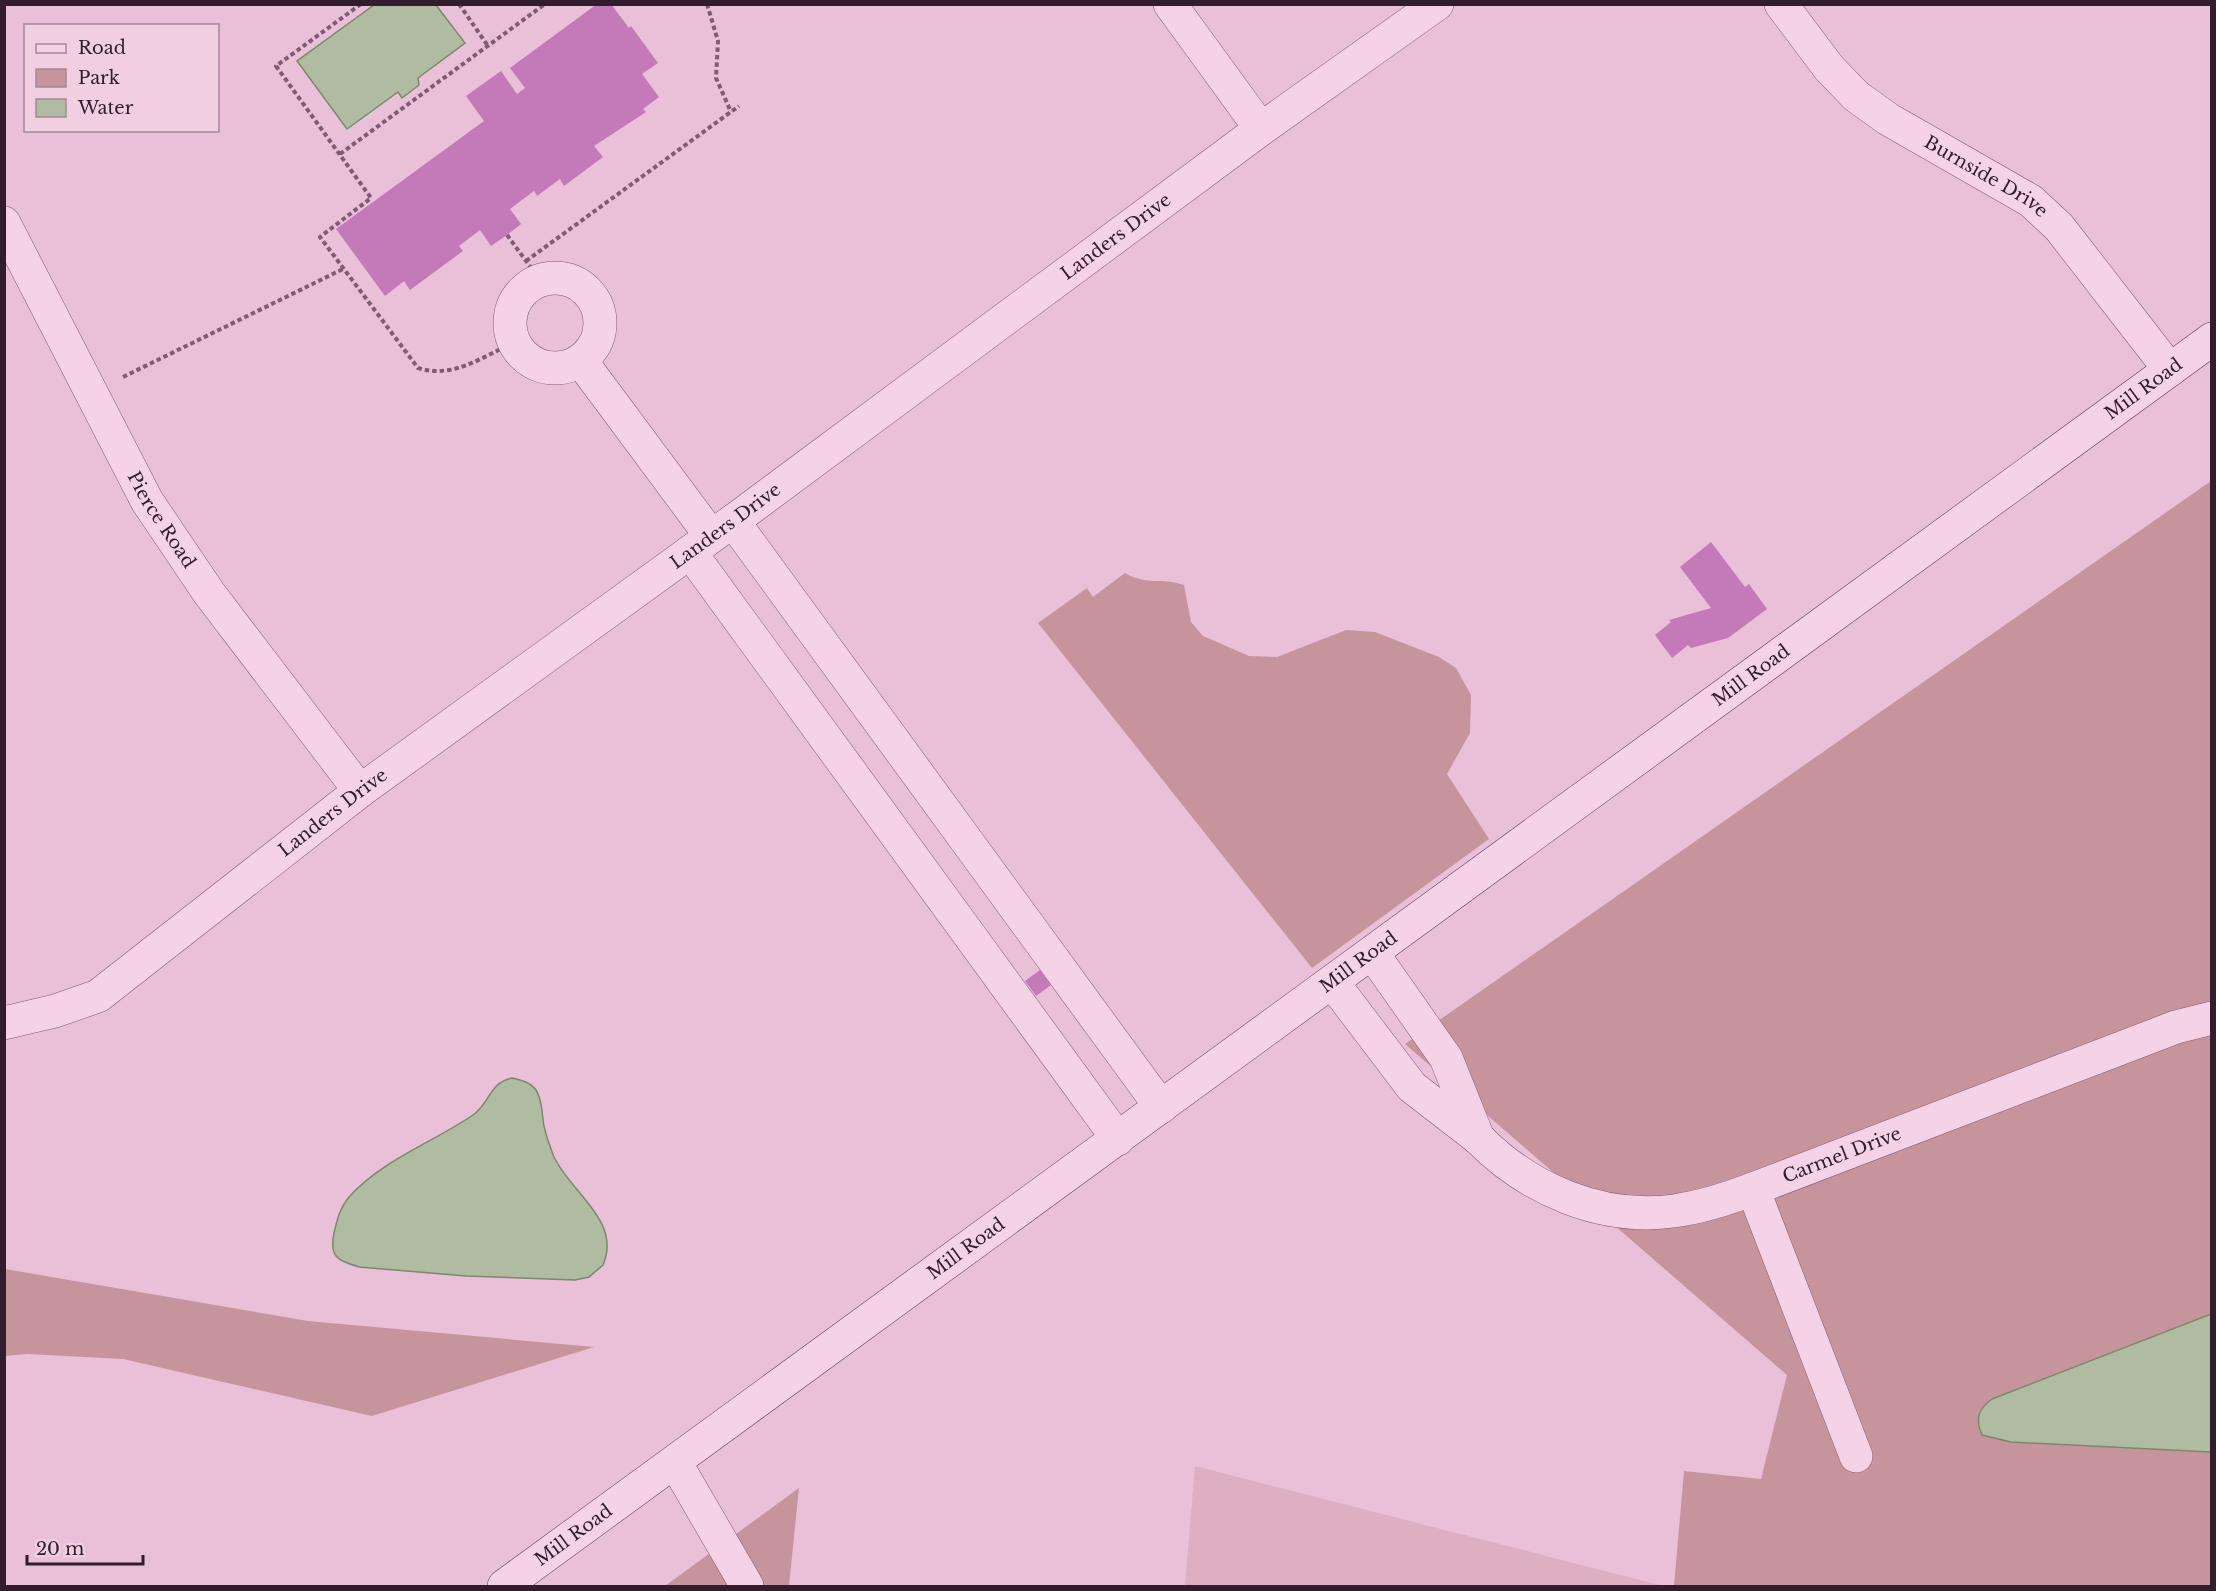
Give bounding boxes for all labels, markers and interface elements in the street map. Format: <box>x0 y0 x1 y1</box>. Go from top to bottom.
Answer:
legend <box>24 24 219 132</box>
text: Road <box>78 37 126 59</box>
text: Park <box>78 67 120 89</box>
text: Water <box>77 97 134 119</box>
street label: Burnside Drive <box>1920 131 2052 222</box>
street label: Landers Drive <box>1057 189 1175 285</box>
street label: Mill Road <box>2100 353 2187 425</box>
street label: Pierce Road <box>123 468 200 572</box>
street label: Landers Drive <box>666 478 785 574</box>
street label: Mill Road <box>1708 640 1794 711</box>
street label: Landers Drive <box>274 764 392 861</box>
street label: Mill Road <box>1315 927 1402 998</box>
street label: Carmel Drive <box>1779 1122 1904 1188</box>
street label: Mill Road <box>923 1213 1009 1284</box>
street label: Mill Road <box>530 1500 617 1571</box>
scale bar <box>27 1528 142 1566</box>
text: 20 m <box>36 1538 84 1560</box>

